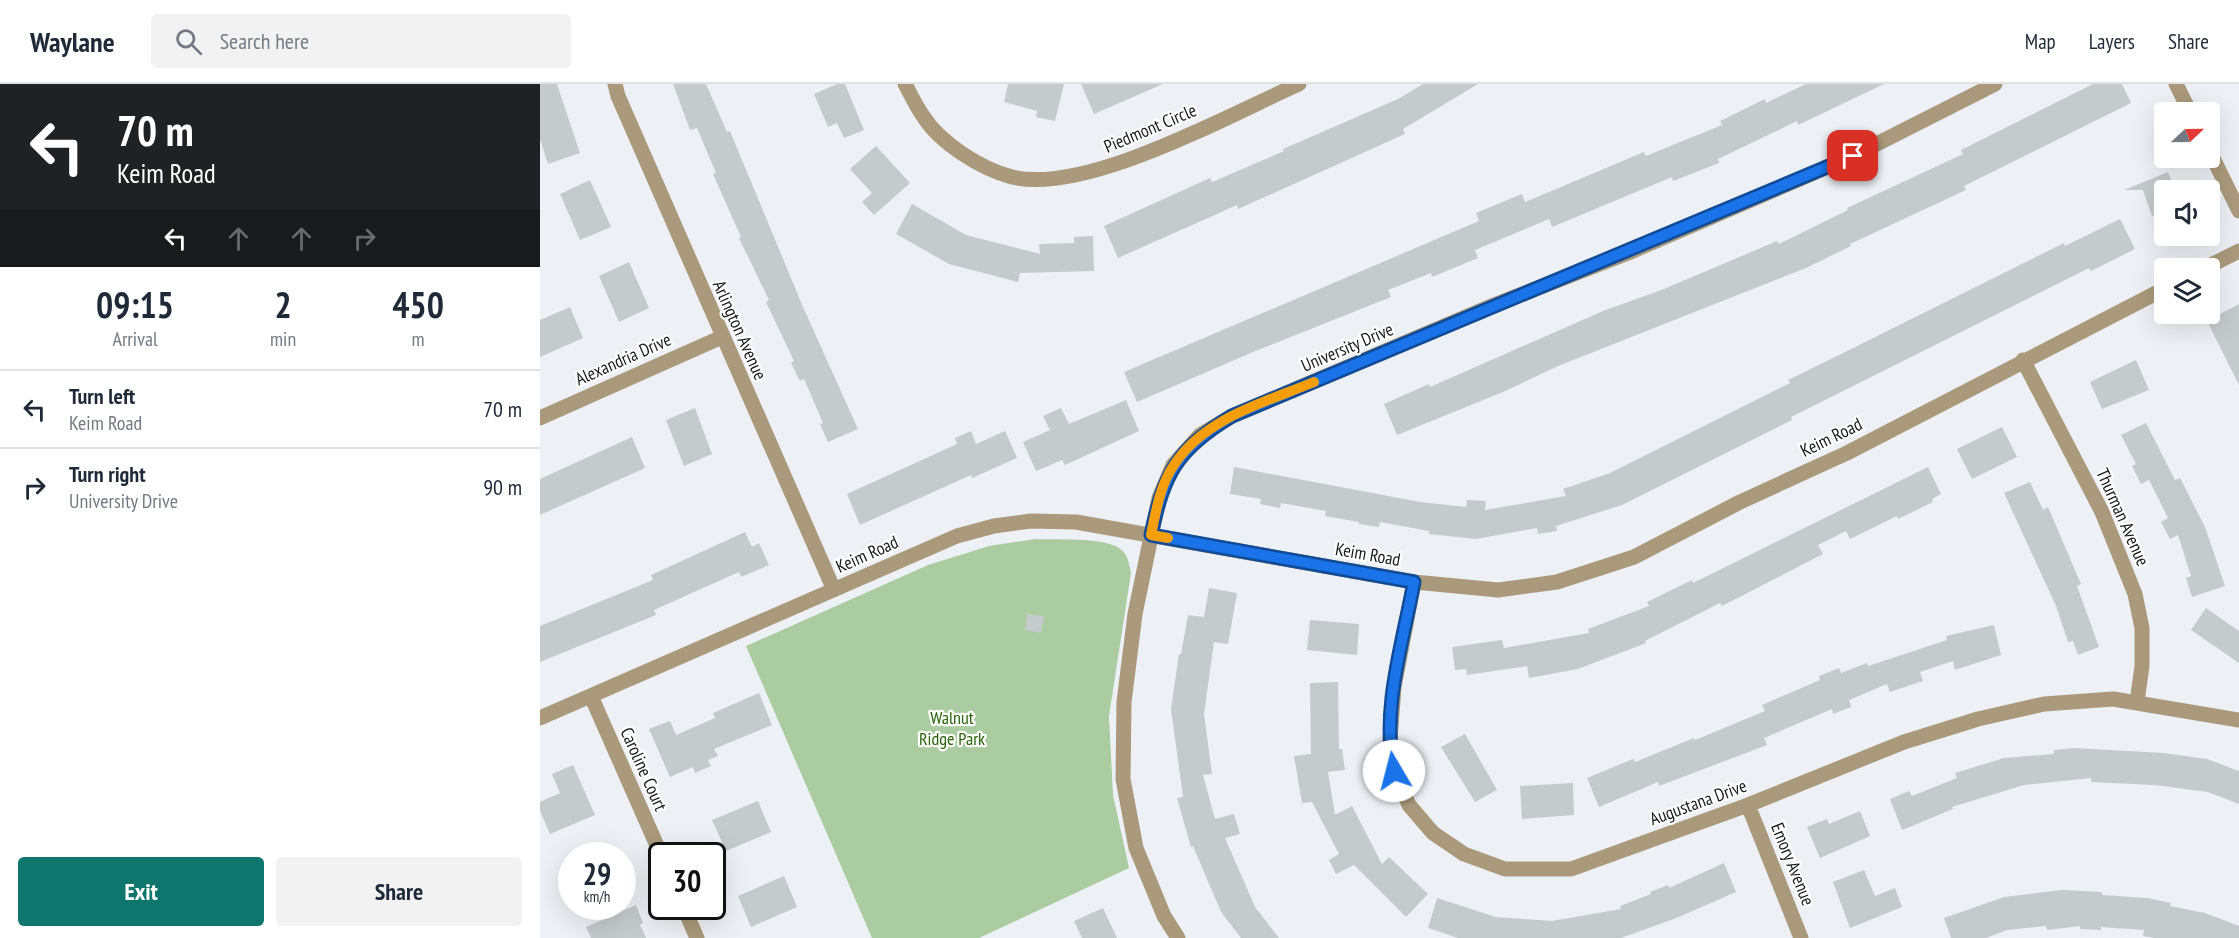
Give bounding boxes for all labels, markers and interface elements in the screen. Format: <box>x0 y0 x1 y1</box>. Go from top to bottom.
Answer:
search box <box>151 14 571 68</box>
text: Waylane <box>30 23 115 60</box>
icon: search <box>172 25 205 58</box>
text: Search here <box>220 27 309 55</box>
text: Map <box>2025 28 2056 55</box>
text: Layers <box>2089 28 2135 55</box>
text: Share <box>2168 28 2209 55</box>
street label: Piedmont Circle <box>1100 98 1200 158</box>
north arrow <box>2154 102 2220 168</box>
map controls <box>2154 102 2220 324</box>
text: 70 m <box>117 103 194 158</box>
icon: left <box>18 108 96 186</box>
pin <box>1827 130 1878 181</box>
icon: arrive <box>1836 139 1869 172</box>
text: Keim Road <box>117 156 216 190</box>
button: sound <box>2154 180 2220 246</box>
icon: left <box>159 222 192 255</box>
icon: ahead <box>222 222 255 255</box>
icon: ahead <box>285 222 318 255</box>
icon: right <box>348 222 381 255</box>
button: layers <box>2154 258 2220 324</box>
street label: Arlington Avenue <box>708 277 772 383</box>
text: 09:15 <box>96 281 174 328</box>
text: 2 <box>274 281 292 328</box>
text: 450 <box>392 281 444 328</box>
street label: University Drive <box>1297 317 1397 377</box>
text: Arrival <box>112 326 158 352</box>
text: min <box>270 326 296 352</box>
text: m <box>412 326 425 352</box>
street label: Alexandria Drive <box>571 328 675 390</box>
text: Turn left <box>69 382 135 410</box>
icon: left <box>18 393 51 426</box>
text: 70 m <box>483 395 522 423</box>
text: Keim Road <box>69 410 142 436</box>
street label: Keim Road <box>1796 412 1866 462</box>
text: Turn right <box>69 460 146 488</box>
street label: Thurman Avenue <box>2091 465 2155 569</box>
icon: right <box>18 471 51 504</box>
text: 90 m <box>483 473 522 501</box>
text: University Drive <box>69 488 178 514</box>
street label: Keim Road <box>832 530 902 578</box>
street label: Keim Road <box>1334 537 1402 571</box>
park label: Walnut Ridge Park <box>919 706 985 750</box>
street label: Caroline Court <box>615 724 673 814</box>
position arrow <box>1362 739 1426 803</box>
street label: Augustana Drive <box>1646 774 1750 830</box>
street label: Emory Avenue <box>1766 819 1820 909</box>
speed limit sign: 30 <box>648 842 726 920</box>
text: 29 <box>583 854 611 893</box>
button: Exit <box>18 857 264 926</box>
button: Share <box>276 857 522 926</box>
text: km/h <box>584 887 610 906</box>

